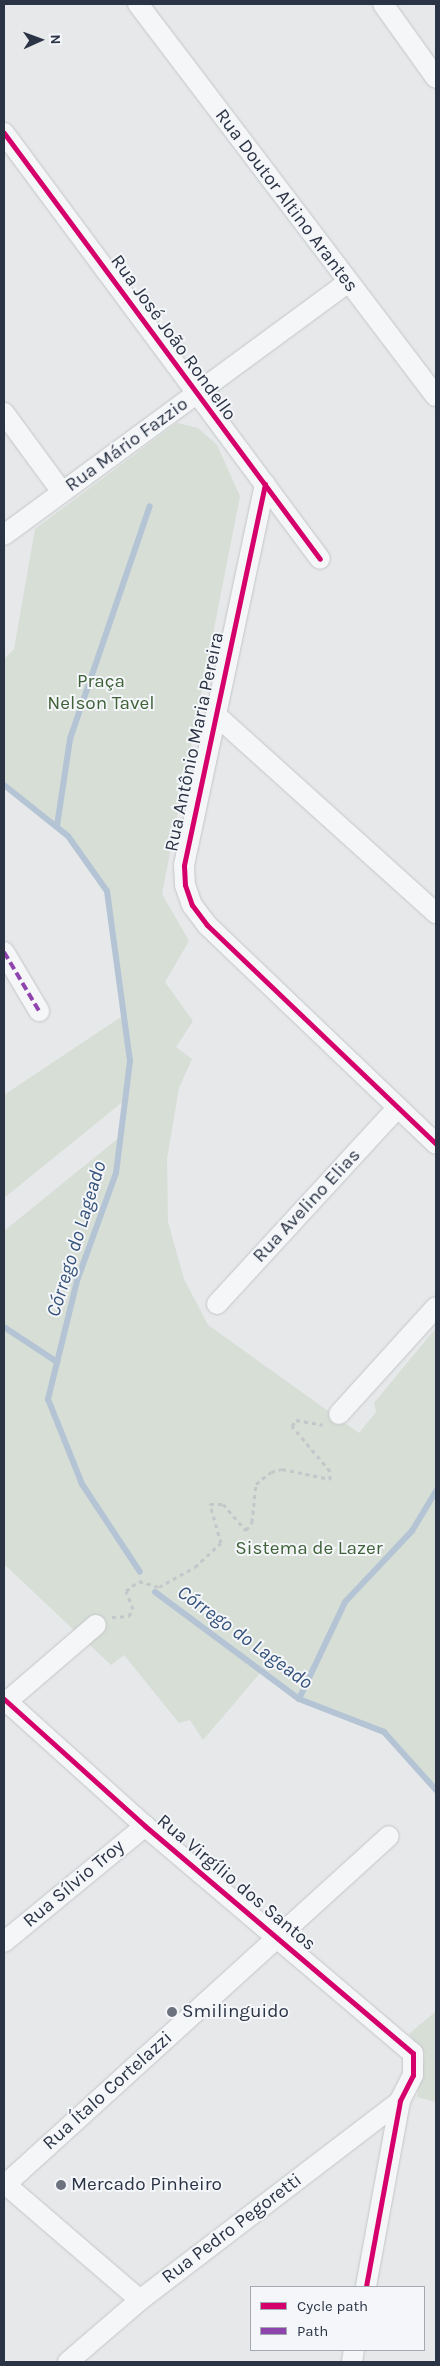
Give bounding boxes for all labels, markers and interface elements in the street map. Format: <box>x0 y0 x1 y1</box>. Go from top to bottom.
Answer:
north arrow <box>15 15 65 65</box>
text: N <box>47 34 64 45</box>
street label: Rua Doutor Altino Arantes <box>210 105 362 297</box>
street label: Rua José João Rondello <box>105 251 241 425</box>
street label: Rua Mário Fazzio <box>61 393 193 497</box>
street label: Rua Antônio Maria Pereira <box>161 630 229 854</box>
park label: Praça Nelson Tavel <box>47 671 155 715</box>
street label: Rua Avelino Elias <box>248 1144 366 1268</box>
water label: Córrego do Lageado <box>41 1158 111 1320</box>
park label: Sistema de Lazer <box>235 1538 383 1560</box>
water label: Córrego do Lageado <box>173 1580 317 1694</box>
street label: Rua Virgílio dos Santos <box>152 1810 320 1956</box>
street label: Rua Sílvio Troy <box>19 1835 129 1933</box>
place label: Smilinguido <box>182 2001 289 2023</box>
marker: Smilinguido <box>166 2006 178 2018</box>
street label: Rua Ítalo Cortelazzi <box>38 2027 178 2155</box>
street label: Rua Pedro Pegoretti <box>158 2169 306 2289</box>
place label: Mercado Pinheiro <box>71 2174 222 2196</box>
marker: Mercado Pinheiro <box>55 2179 67 2191</box>
legend <box>250 2286 425 2351</box>
text: Cycle path <box>297 2297 368 2315</box>
text: Path <box>297 2322 328 2340</box>

